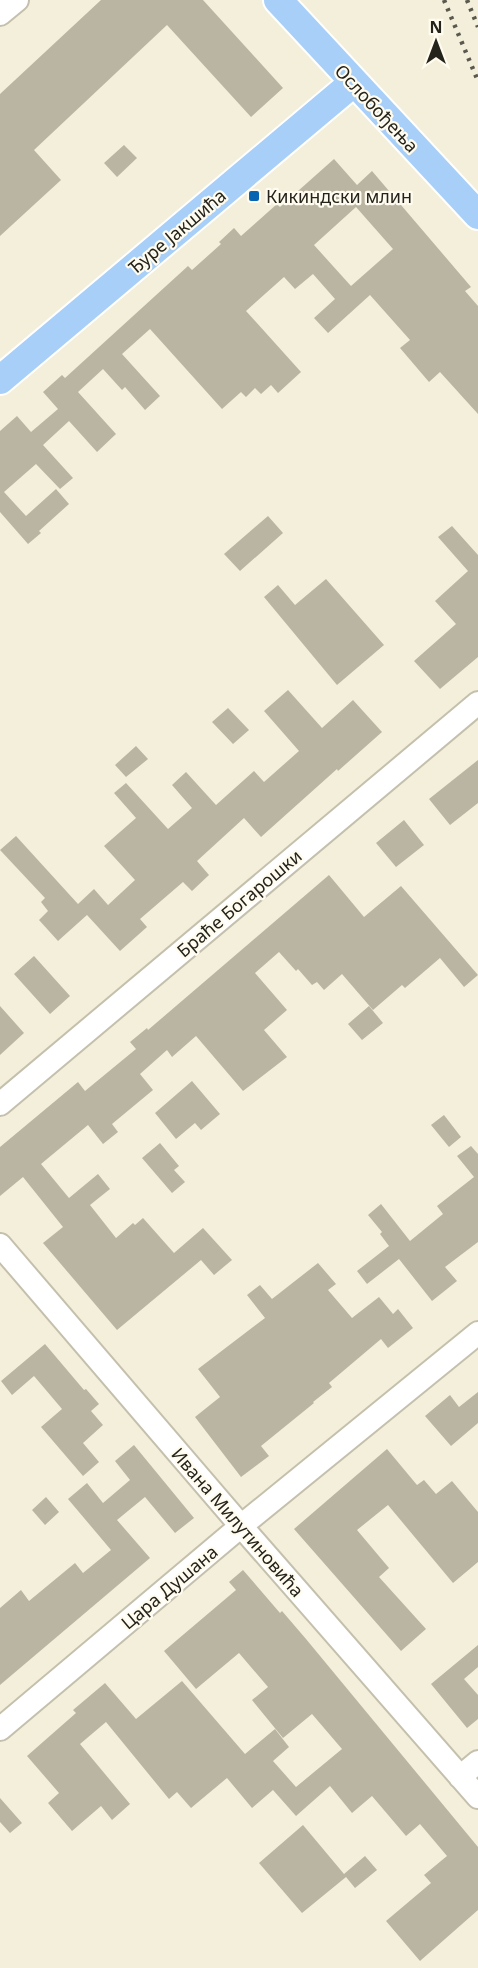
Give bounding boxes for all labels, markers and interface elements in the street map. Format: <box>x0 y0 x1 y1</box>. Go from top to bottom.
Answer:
north arrow <box>406 12 466 72</box>
text: N <box>429 16 443 38</box>
street label: Ослобођења <box>330 59 424 157</box>
street label: Ђуре Јакшића <box>123 183 231 279</box>
place label: Кикиндски млин <box>266 184 412 208</box>
marker: Кикиндски млин <box>247 189 261 203</box>
street label: Браће Богарошки <box>172 844 306 962</box>
street label: Ивана Милутиновића <box>166 1442 310 1602</box>
street label: Цара Душана <box>116 1540 222 1634</box>

